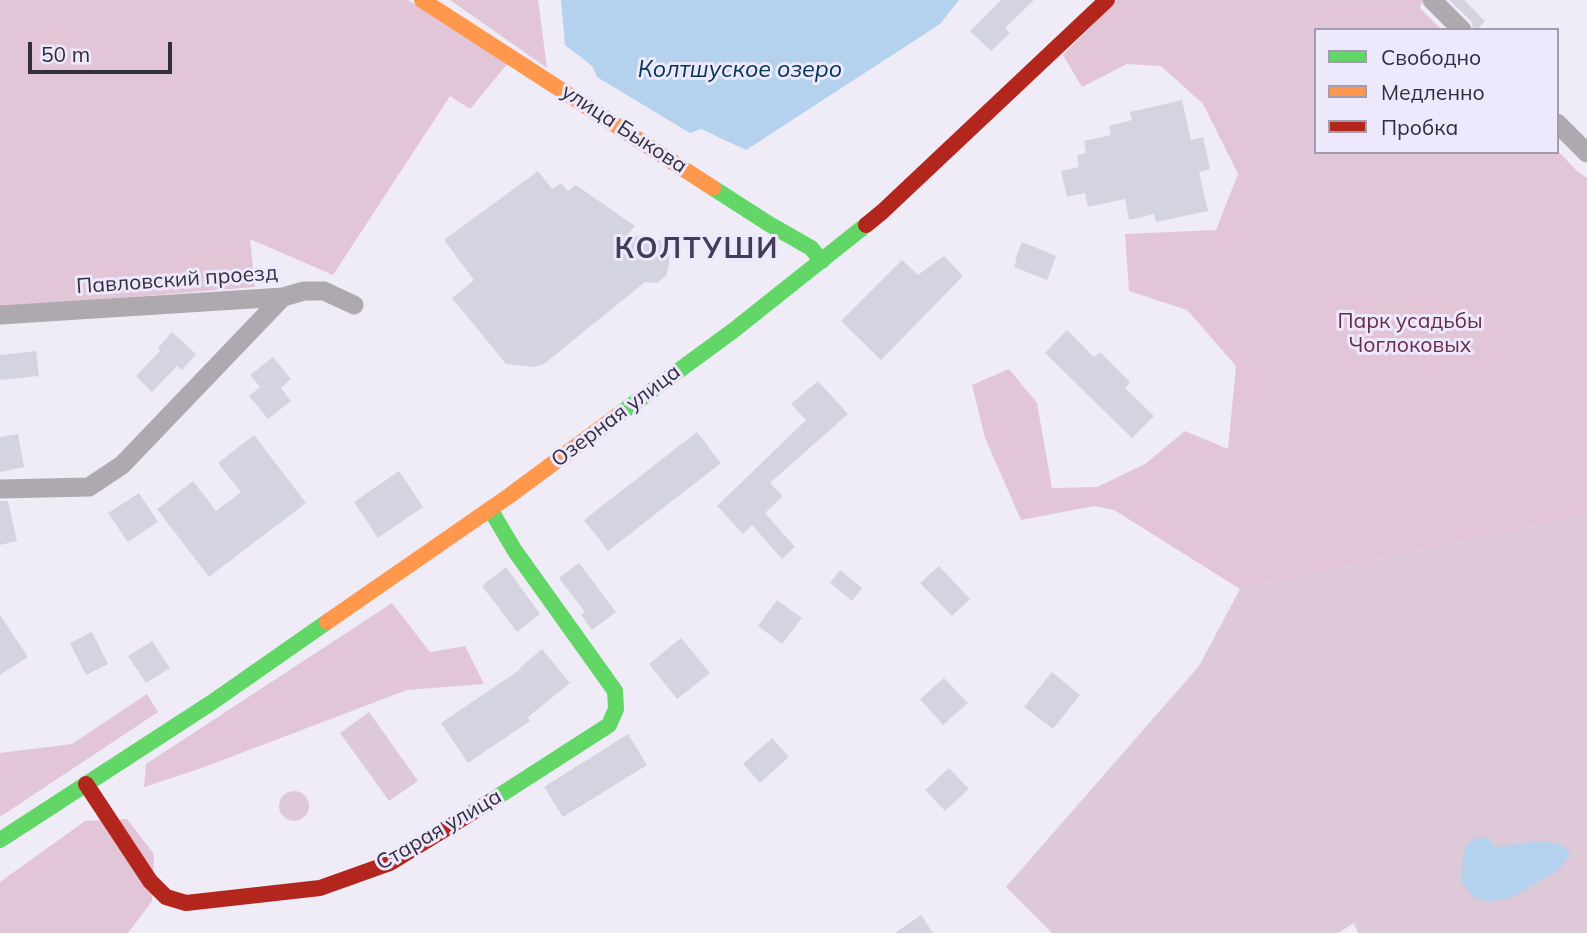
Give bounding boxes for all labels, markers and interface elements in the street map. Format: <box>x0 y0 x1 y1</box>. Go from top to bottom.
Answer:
scale bar <box>32 28 175 72</box>
legend <box>1314 28 1559 154</box>
text: 50 m <box>41 41 90 67</box>
text: Свободно <box>1381 44 1481 70</box>
water label: Колтшуское озеро <box>638 56 842 84</box>
street label: улица Быкова <box>557 79 691 179</box>
text: Медленно <box>1381 79 1485 105</box>
text: Пробка <box>1381 114 1458 140</box>
district label: КОЛТУШИ <box>615 233 779 267</box>
street label: Павловский проезд <box>75 260 279 300</box>
park label: Парк усадьбы Чоглоковых <box>1337 309 1483 359</box>
street label: Озерная улица <box>547 359 685 473</box>
street label: Старая улица <box>372 784 506 876</box>

